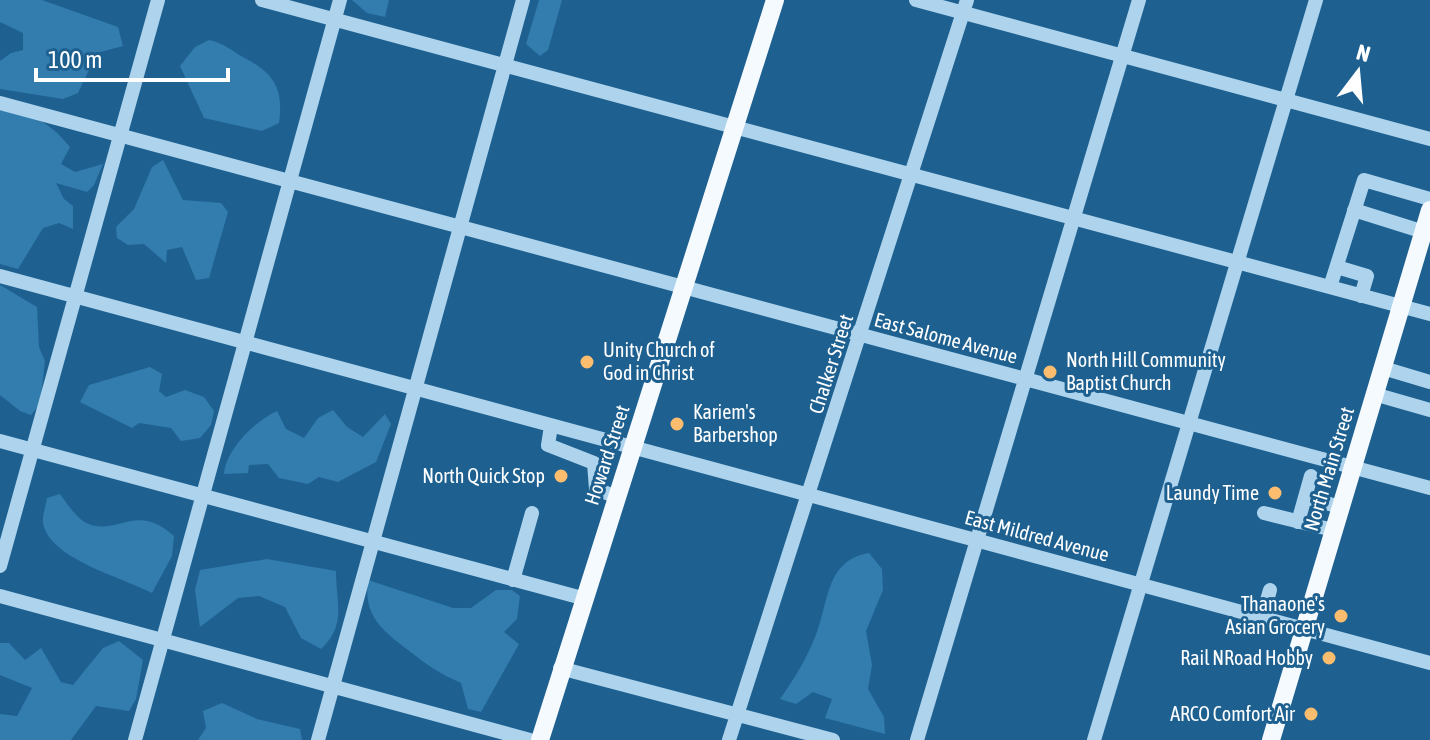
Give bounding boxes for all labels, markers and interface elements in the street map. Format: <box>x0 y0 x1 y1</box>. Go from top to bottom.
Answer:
scale bar <box>36 32 228 82</box>
north arrow <box>1318 32 1398 112</box>
text: N <box>1354 38 1373 67</box>
text: 100 m <box>48 46 102 73</box>
street label: East Salome Avenue <box>872 307 1020 368</box>
street label: Chalker Street <box>804 311 857 417</box>
place label: Unity Church of God in Christ <box>603 338 715 384</box>
place label: North Hill Community Baptist Church <box>1066 348 1226 394</box>
marker: Unity Church of God in Christ <box>578 353 596 371</box>
marker: North Hill Community Baptist Church <box>1041 363 1059 381</box>
place label: Kariem's Barbershop <box>693 400 778 446</box>
street label: Howard Street <box>580 402 634 508</box>
street label: North Main Street <box>1299 404 1358 534</box>
marker: Kariem's Barbershop <box>668 415 686 433</box>
place label: North Quick Stop <box>422 464 545 487</box>
marker: North Quick Stop <box>552 467 570 485</box>
place label: Laundy Time <box>1166 481 1259 504</box>
marker: Laundy Time <box>1266 484 1284 502</box>
street label: East Mildred Avenue <box>962 505 1112 566</box>
place label: Thanaone's Asian Grocery <box>1225 592 1325 638</box>
marker: Thanaone's Asian Grocery <box>1332 607 1350 625</box>
place label: Rail NRoad Hobby <box>1180 646 1313 669</box>
marker: Rail NRoad Hobby <box>1320 649 1338 667</box>
place label: ARCO Comfort Air <box>1170 702 1296 725</box>
marker: ARCO Comfort Air <box>1302 705 1320 723</box>

